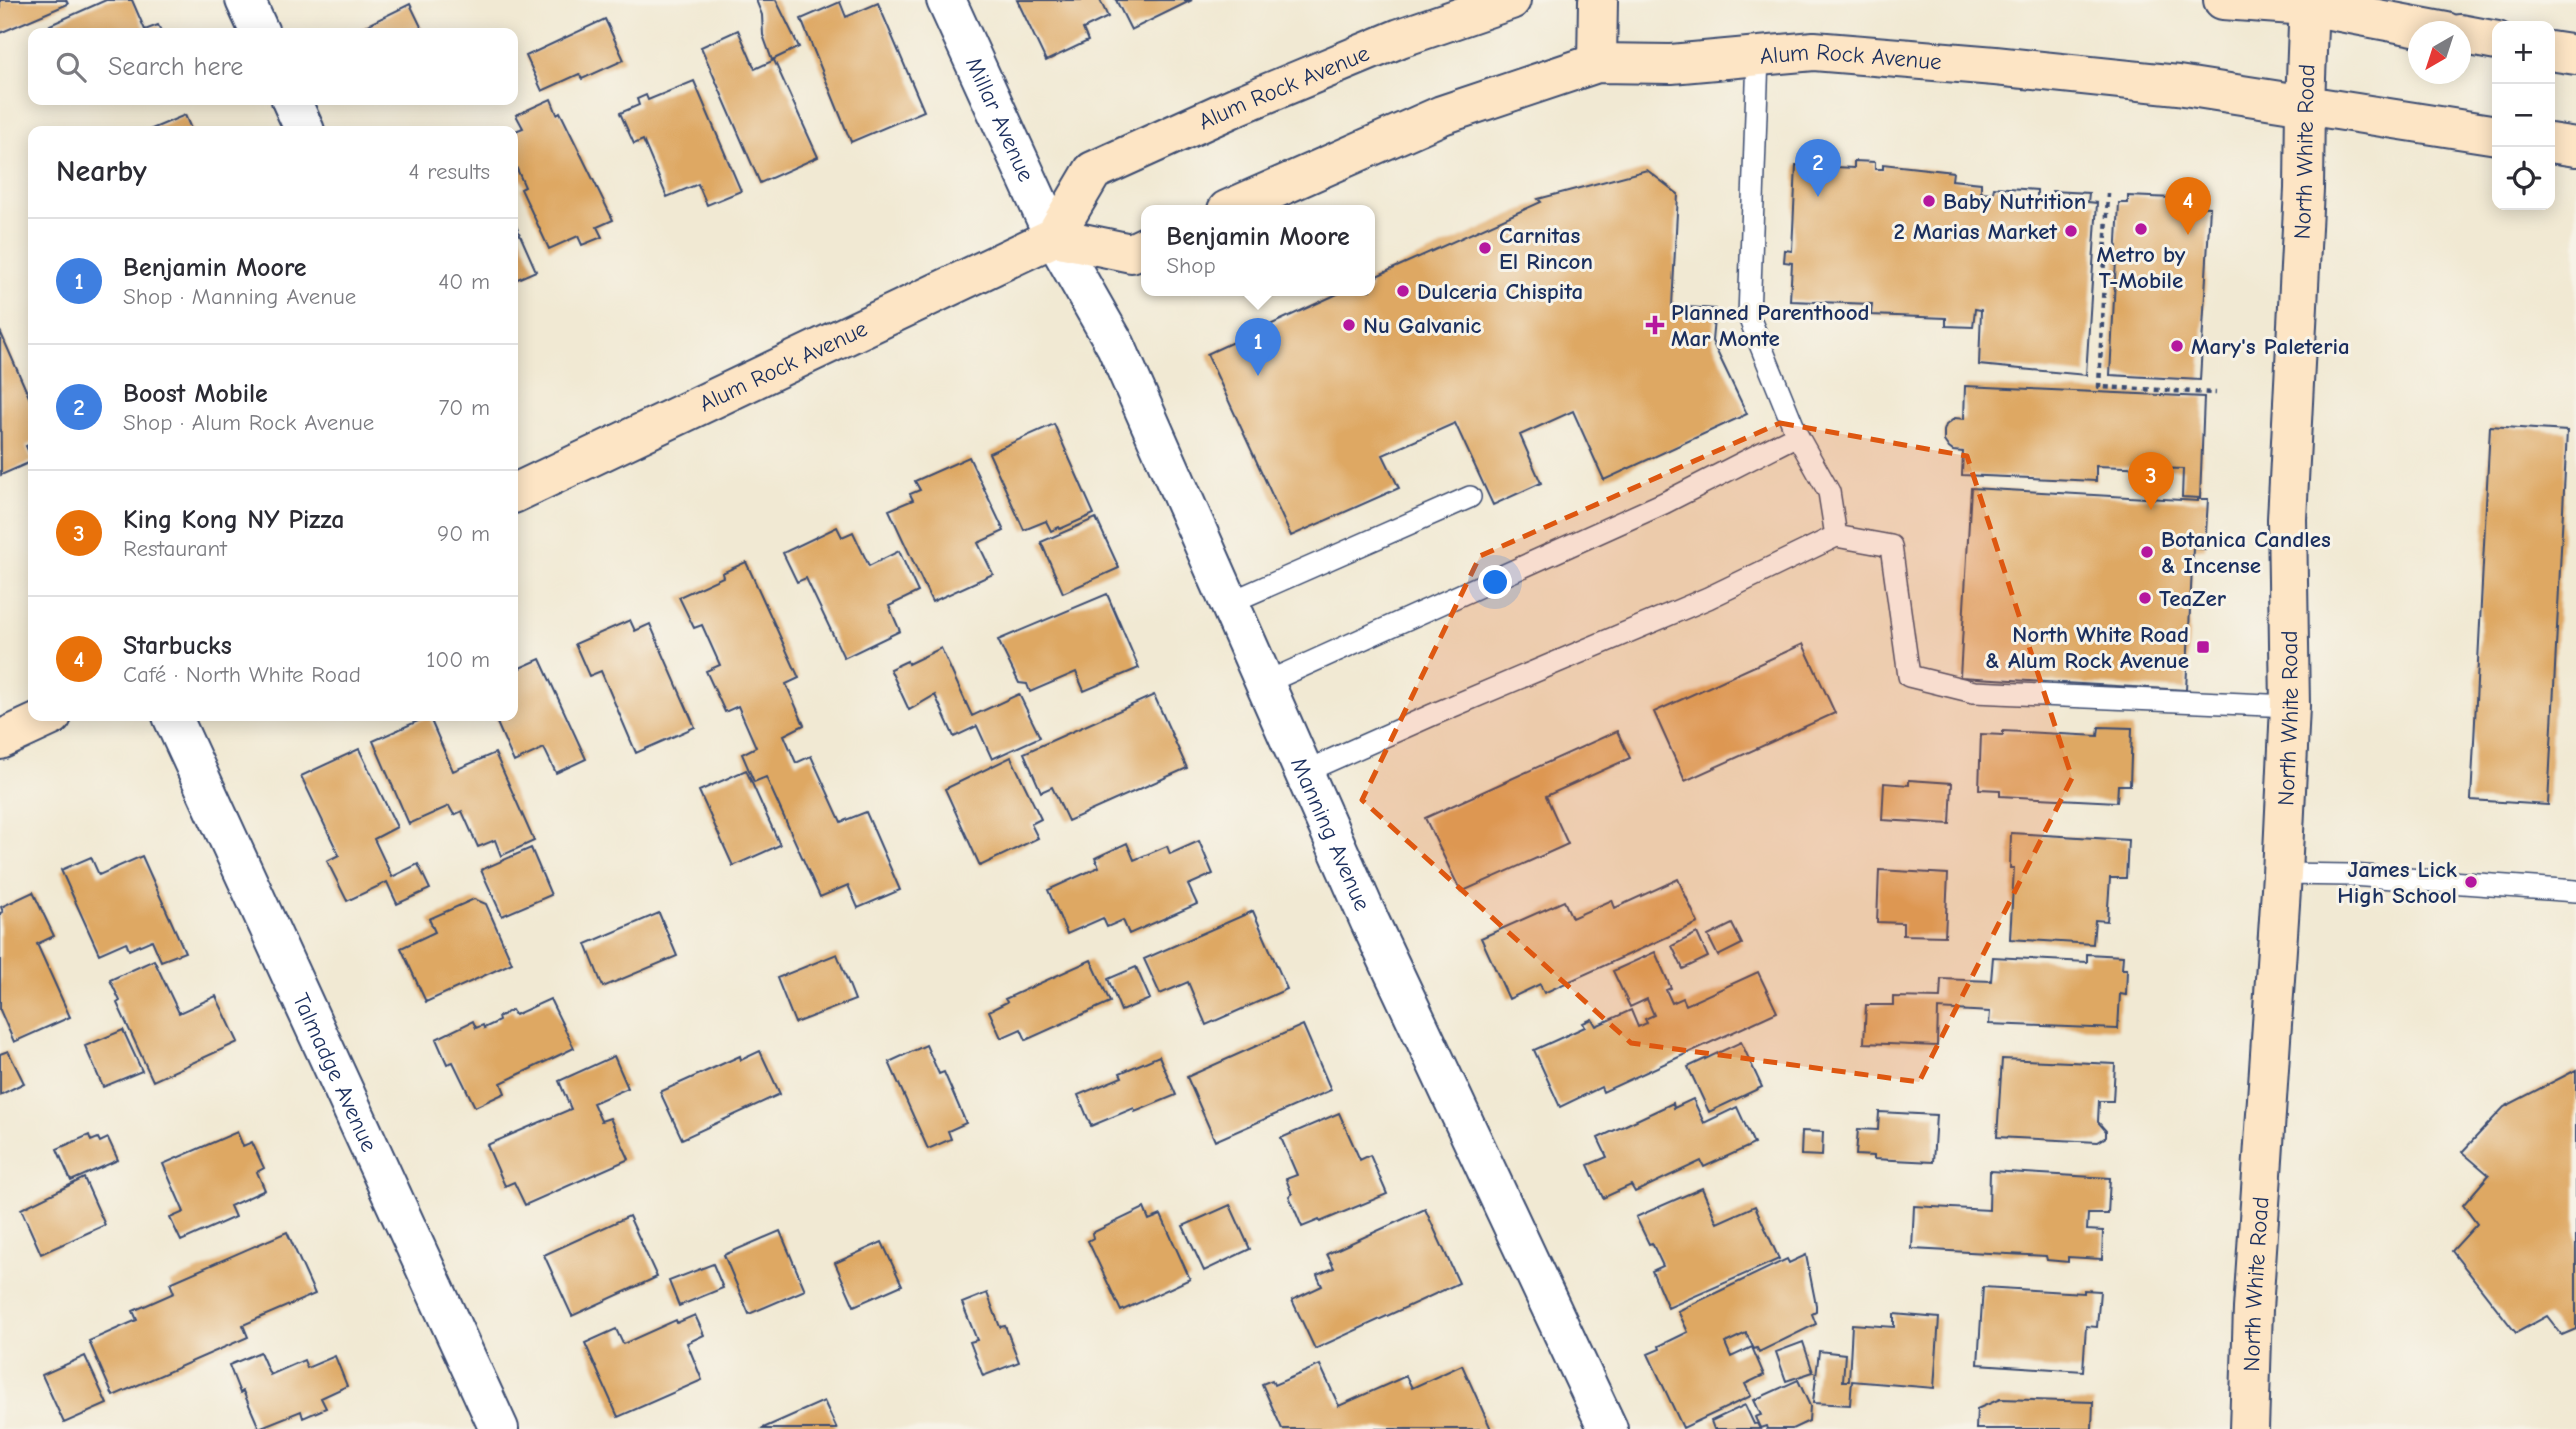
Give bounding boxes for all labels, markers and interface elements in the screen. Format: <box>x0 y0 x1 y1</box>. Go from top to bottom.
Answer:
north arrow <box>2408 21 2471 84</box>
map controls <box>2492 21 2555 210</box>
button: + <box>2492 21 2555 84</box>
search box <box>28 28 518 105</box>
street label: Alum Rock Avenue <box>1759 38 1943 76</box>
street label: Alum Rock Avenue <box>1194 39 1373 136</box>
icon: search <box>52 48 90 86</box>
text: Search here <box>108 52 243 82</box>
street label: Millar Avenue <box>960 53 1040 186</box>
street label: North White Road <box>2288 64 2321 240</box>
button: − <box>2492 84 2555 147</box>
pin: 2 <box>1795 139 1841 197</box>
button: locate <box>2492 147 2555 210</box>
text: Nearby <box>56 154 147 189</box>
text: 4 results <box>408 158 490 185</box>
pin: 4 <box>2165 177 2211 235</box>
place label: Baby Nutrition <box>1943 188 2086 215</box>
marker: Baby Nutrition <box>1921 193 1937 209</box>
popup <box>1141 205 1375 296</box>
place label: 2 Marias Market <box>1893 218 2057 245</box>
marker: Metro by T-Mobile <box>2133 221 2149 237</box>
text: Benjamin Moore <box>1166 222 1350 252</box>
place label: Carnitas El Rincon <box>1499 222 1593 275</box>
marker: 2 Marias Market <box>2063 223 2079 239</box>
marker: Carnitas El Rincon <box>1477 240 1493 256</box>
place label: Metro by T-Mobile <box>2097 241 2186 294</box>
text: Shop <box>1166 252 1216 279</box>
text: Benjamin Moore <box>123 253 306 283</box>
text: 1 <box>74 268 84 295</box>
text: 40 m <box>438 268 490 295</box>
place label: Dulceria Chispita <box>1417 278 1583 305</box>
text: Shop · Manning Avenue <box>123 283 356 310</box>
marker: Dulceria Chispita <box>1395 283 1411 299</box>
place label: Planned Parenthood Mar Monte <box>1671 299 1870 352</box>
place label: Nu Galvanic <box>1363 312 1482 339</box>
street label: Alum Rock Avenue <box>695 315 872 418</box>
marker: Planned Parenthood Mar Monte <box>1645 315 1665 335</box>
marker: Nu Galvanic <box>1341 317 1357 333</box>
pin: 1 <box>1235 318 1281 376</box>
place label: Mary's Paleteria <box>2191 333 2350 360</box>
marker: Mary's Paleteria <box>2169 338 2185 354</box>
text: Boost Mobile <box>123 379 268 409</box>
text: 2 <box>73 394 85 421</box>
text: 70 m <box>438 394 490 421</box>
text: Shop · Alum Rock Avenue <box>123 409 374 436</box>
pin: 3 <box>2128 452 2174 510</box>
text: King Kong NY Pizza <box>123 505 344 535</box>
text: 3 <box>73 520 85 547</box>
text: 90 m <box>437 520 490 547</box>
place label: Botanica Candles & Incense <box>2161 526 2331 579</box>
text: Restaurant <box>123 535 227 562</box>
marker: Botanica Candles & Incense <box>2139 544 2155 560</box>
your location <box>1478 565 1512 599</box>
place label: TeaZer <box>2159 585 2227 612</box>
marker: TeaZer <box>2137 590 2153 606</box>
place label: North White Road & Alum Rock Avenue <box>1985 621 2189 674</box>
street label: North White Road <box>2272 630 2304 806</box>
text: Starbucks <box>123 631 232 661</box>
marker: North White Road & Alum Rock Avenue <box>2195 639 2211 655</box>
text: 4 <box>74 646 84 673</box>
text: 100 m <box>426 646 490 673</box>
text: Café · North White Road <box>123 661 361 688</box>
street label: Manning Avenue <box>1285 753 1376 915</box>
place label: James Lick High School <box>2337 856 2457 909</box>
marker: James Lick High School <box>2463 874 2479 890</box>
street label: Talmadge Avenue <box>287 989 383 1156</box>
street label: North White Road <box>2238 1196 2274 1372</box>

